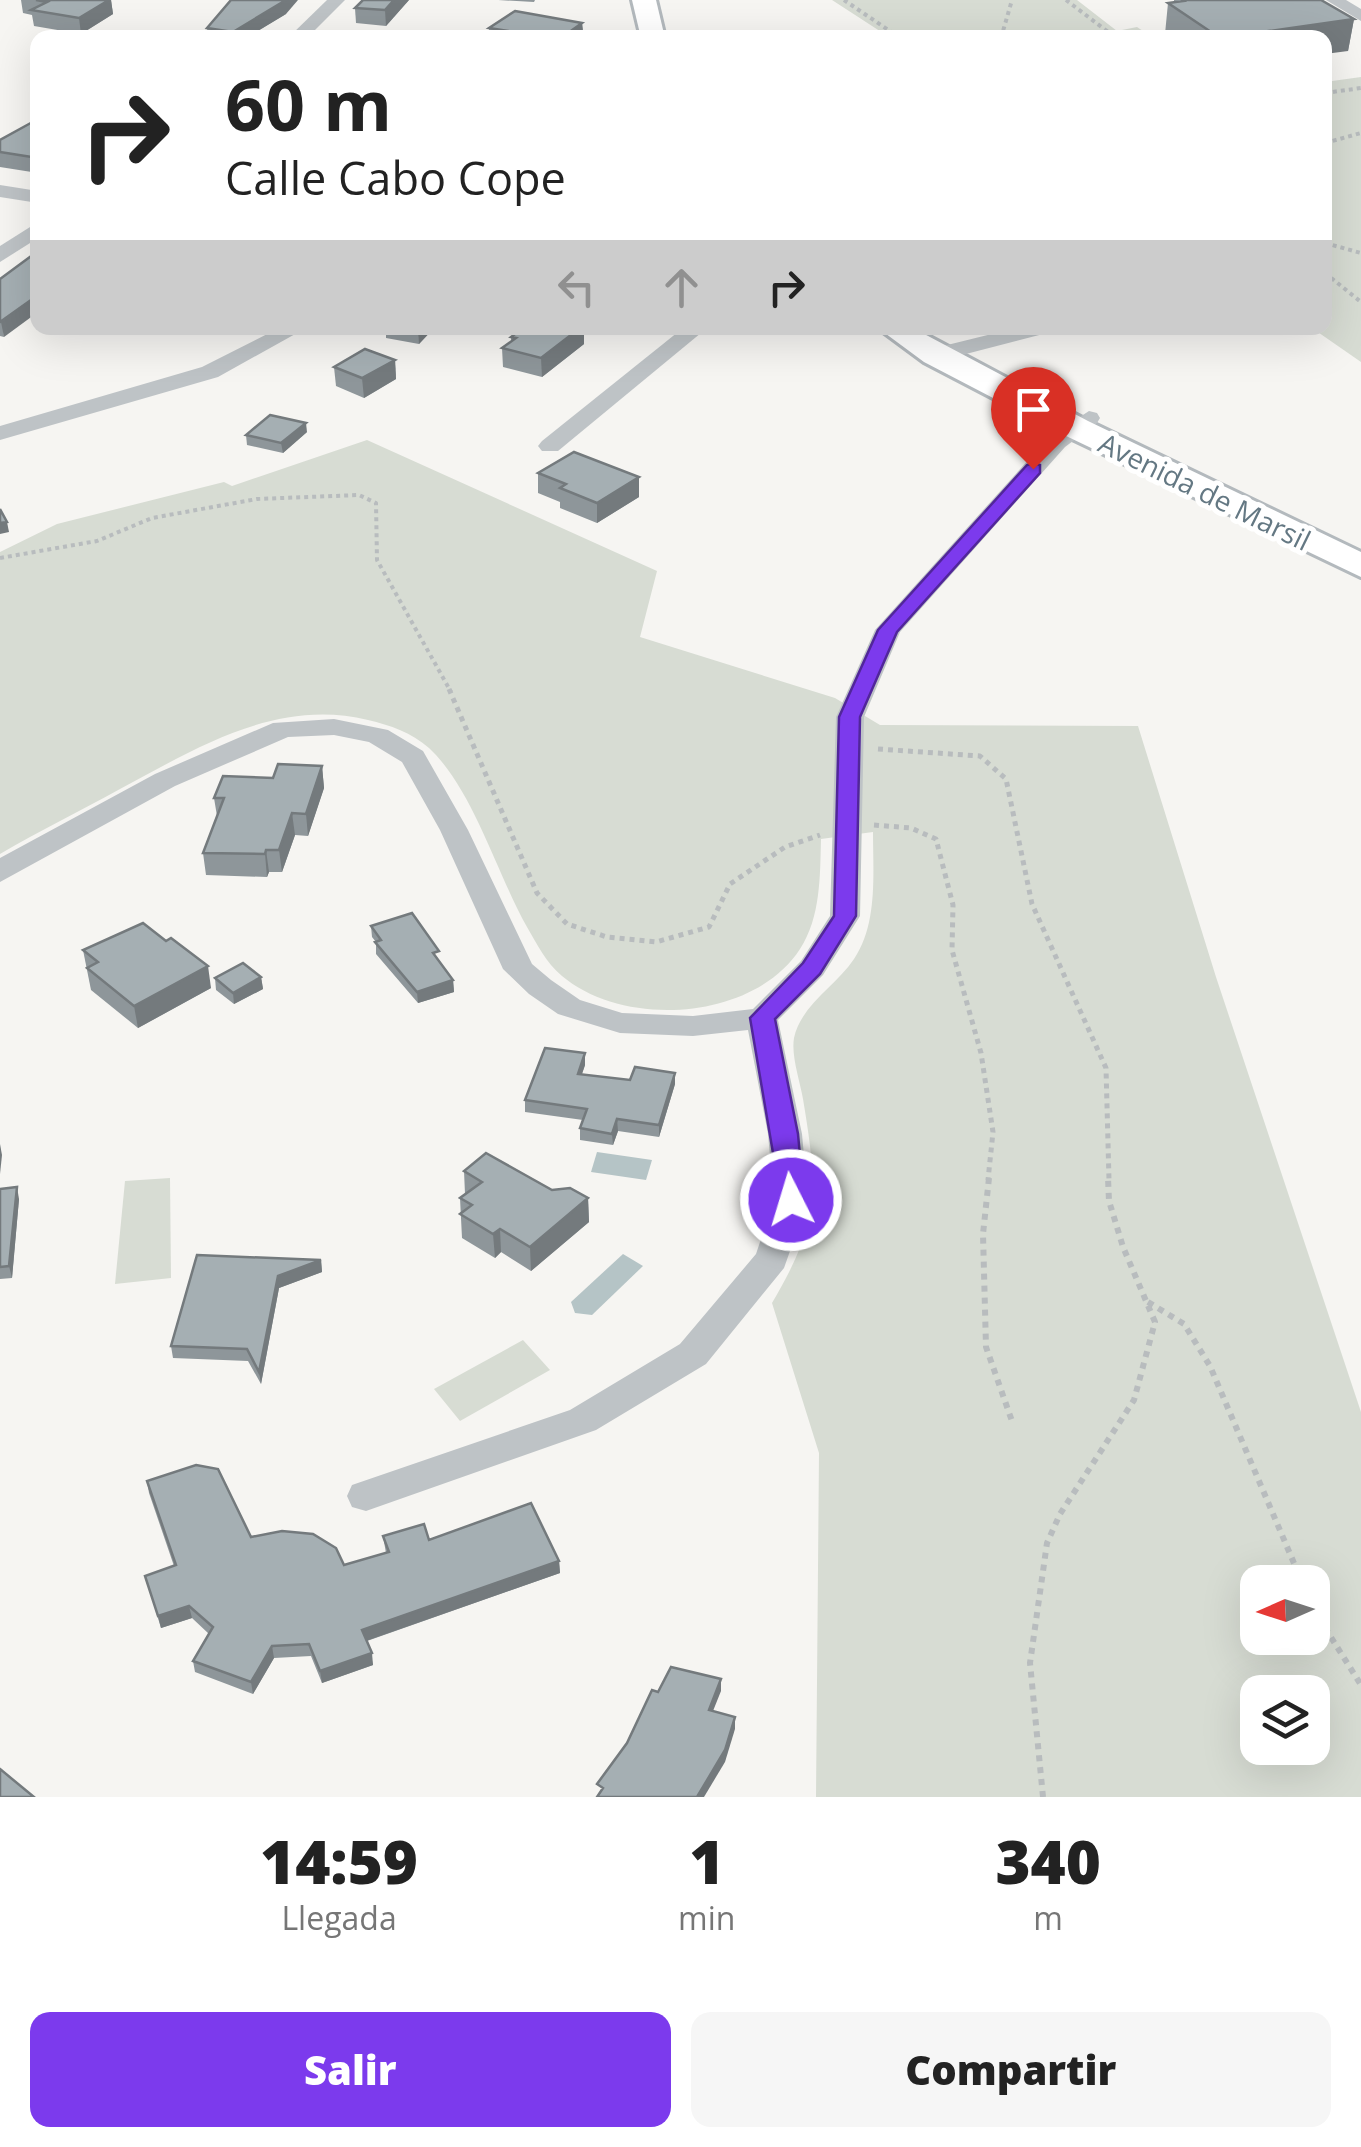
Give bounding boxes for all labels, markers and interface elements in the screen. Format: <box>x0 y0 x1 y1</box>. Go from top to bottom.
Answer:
text: 60 m <box>225 56 392 152</box>
icon: right <box>60 70 190 200</box>
text: Calle Cabo Cope <box>225 147 566 208</box>
icon: left <box>549 260 604 315</box>
icon: ahead <box>654 260 709 315</box>
icon: right <box>759 260 814 315</box>
pin <box>991 367 1076 470</box>
icon: arrive <box>1006 382 1061 437</box>
street label: Avenida de Marsil <box>1093 423 1317 559</box>
position arrow <box>739 1148 843 1252</box>
north arrow <box>1240 1565 1330 1655</box>
map controls <box>1240 1565 1330 1765</box>
button: layers <box>1240 1675 1330 1765</box>
text: 14:59 <box>260 1820 418 1902</box>
text: 1 <box>689 1820 724 1902</box>
text: 340 <box>995 1820 1101 1902</box>
text: Llegada <box>281 1896 397 1939</box>
text: min <box>678 1896 735 1939</box>
text: m <box>1033 1896 1063 1939</box>
button: Salir <box>30 2012 671 2127</box>
button: Compartir <box>691 2012 1331 2127</box>

